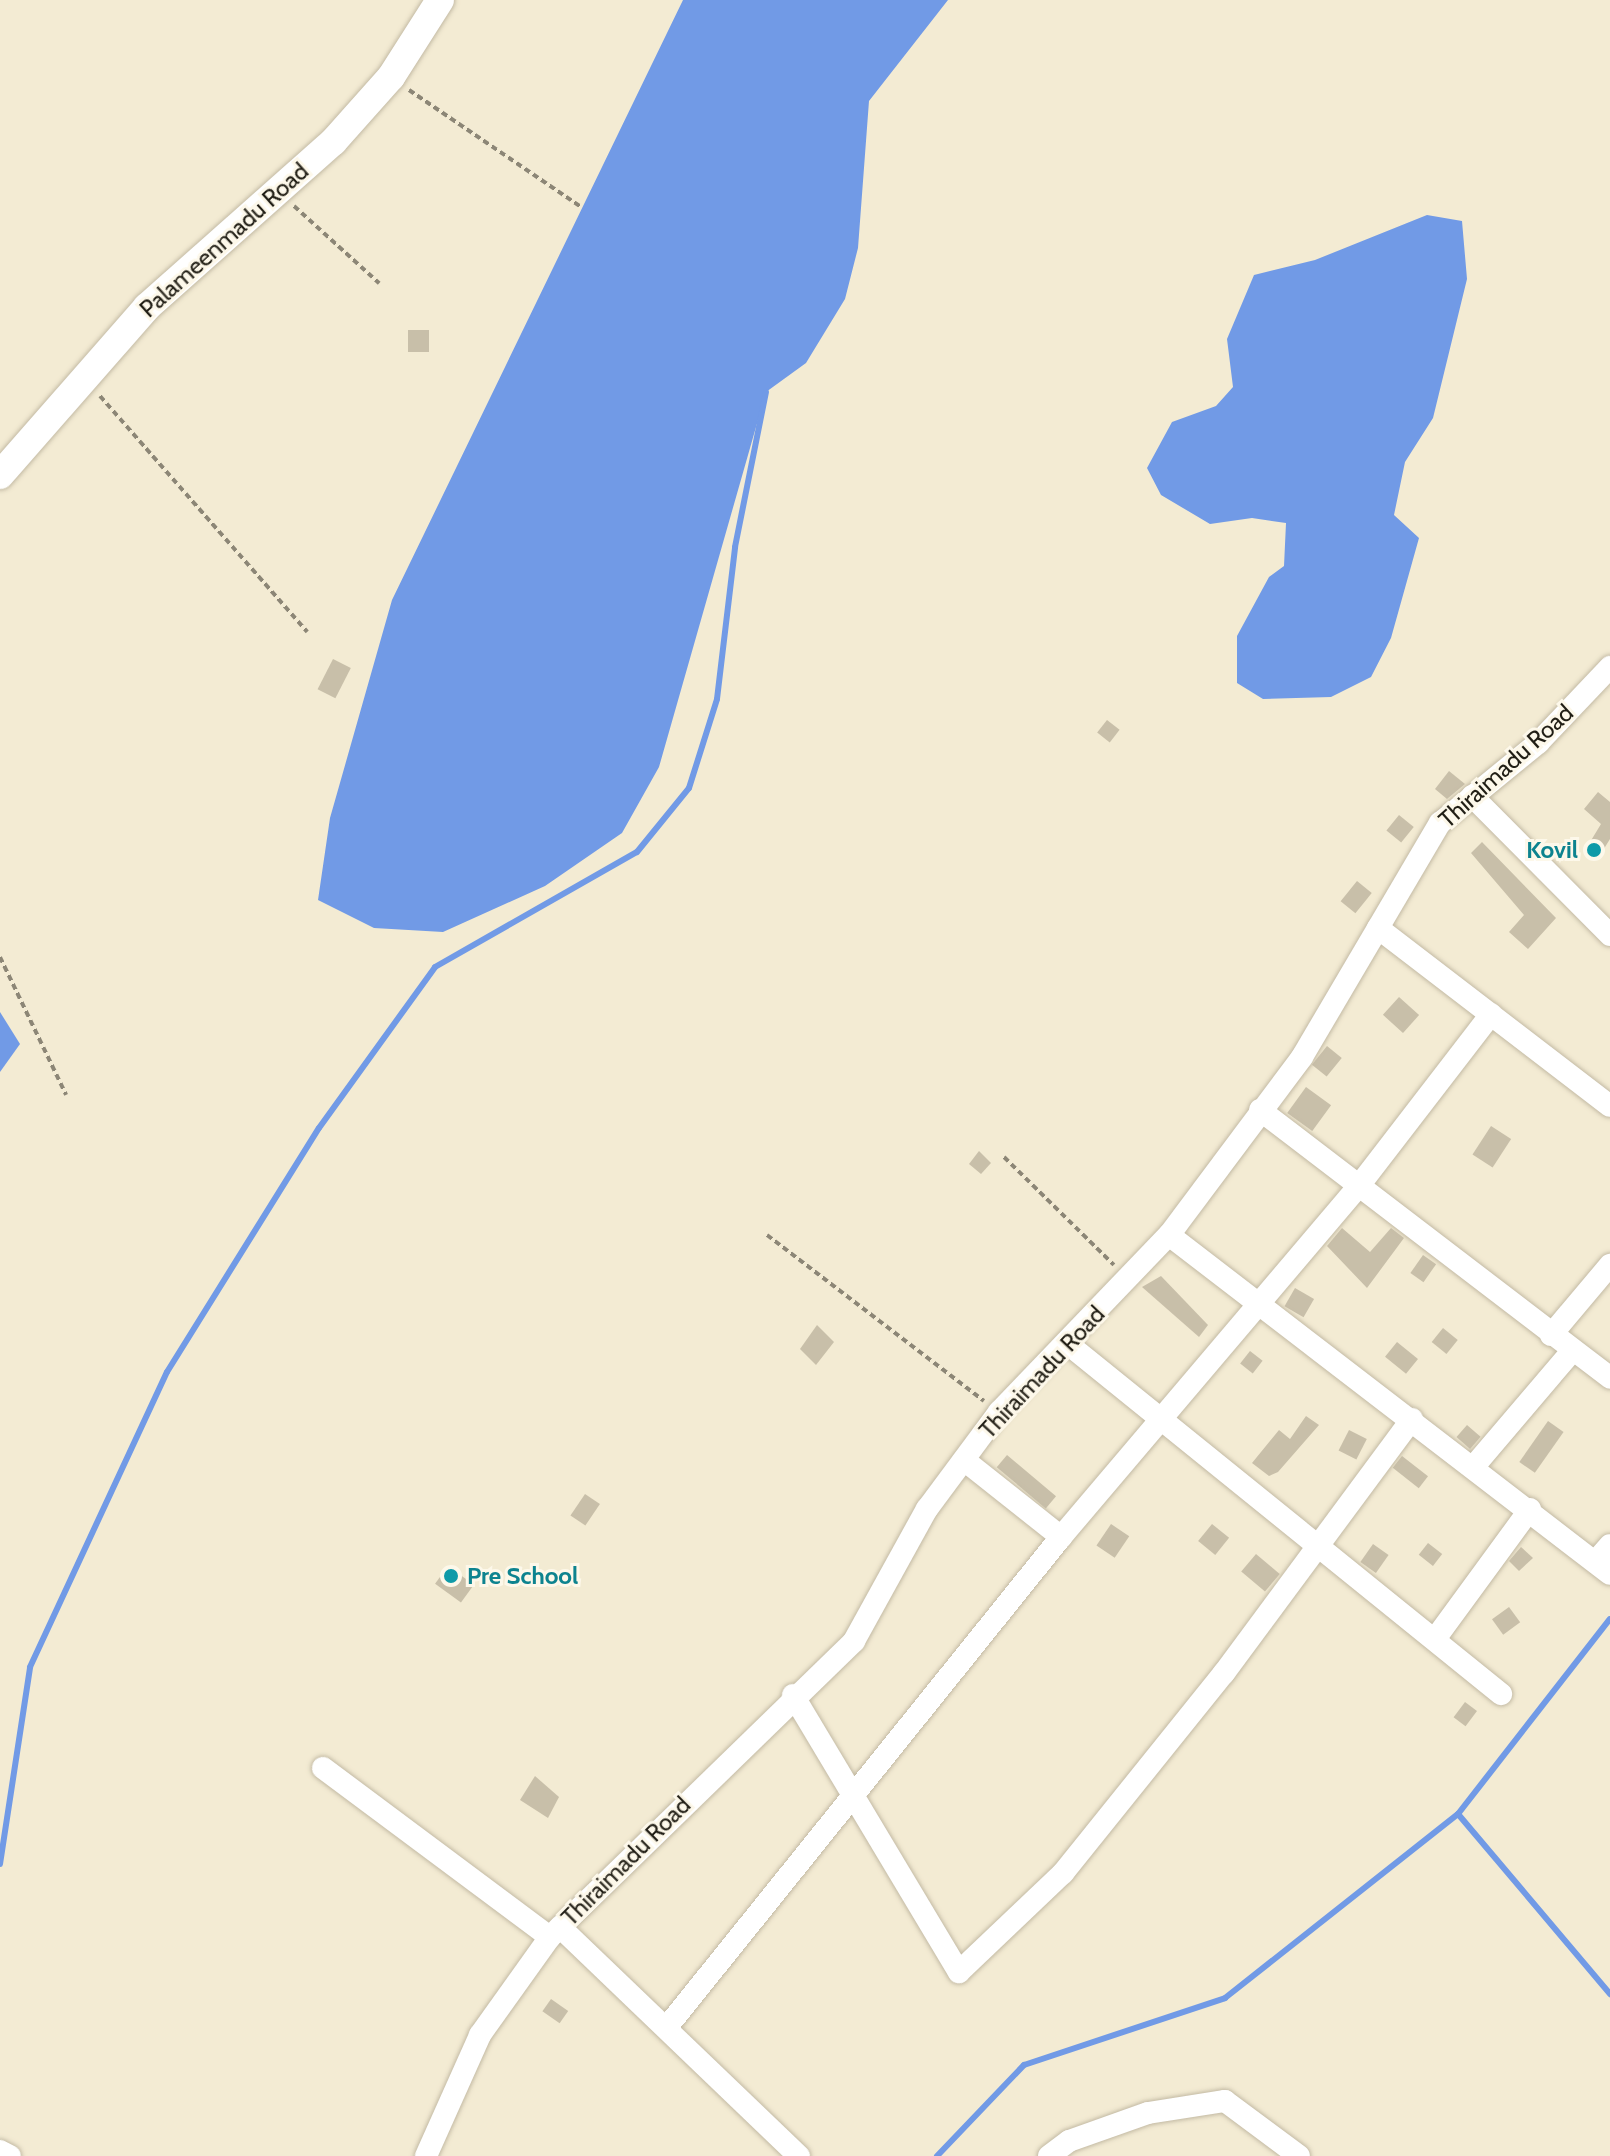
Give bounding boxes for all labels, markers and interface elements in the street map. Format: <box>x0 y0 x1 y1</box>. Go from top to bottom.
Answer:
street label: Palameenmadu Road <box>134 157 314 323</box>
street label: Thiraimadu Road <box>1433 698 1579 834</box>
place label: Kovil <box>1526 836 1578 864</box>
marker: Kovil <box>1585 841 1603 859</box>
street label: Thiraimadu Road <box>973 1300 1111 1444</box>
place label: Pre School <box>467 1562 578 1590</box>
marker: Pre School <box>442 1567 460 1585</box>
street label: Thiraimadu Road <box>555 1790 697 1932</box>

